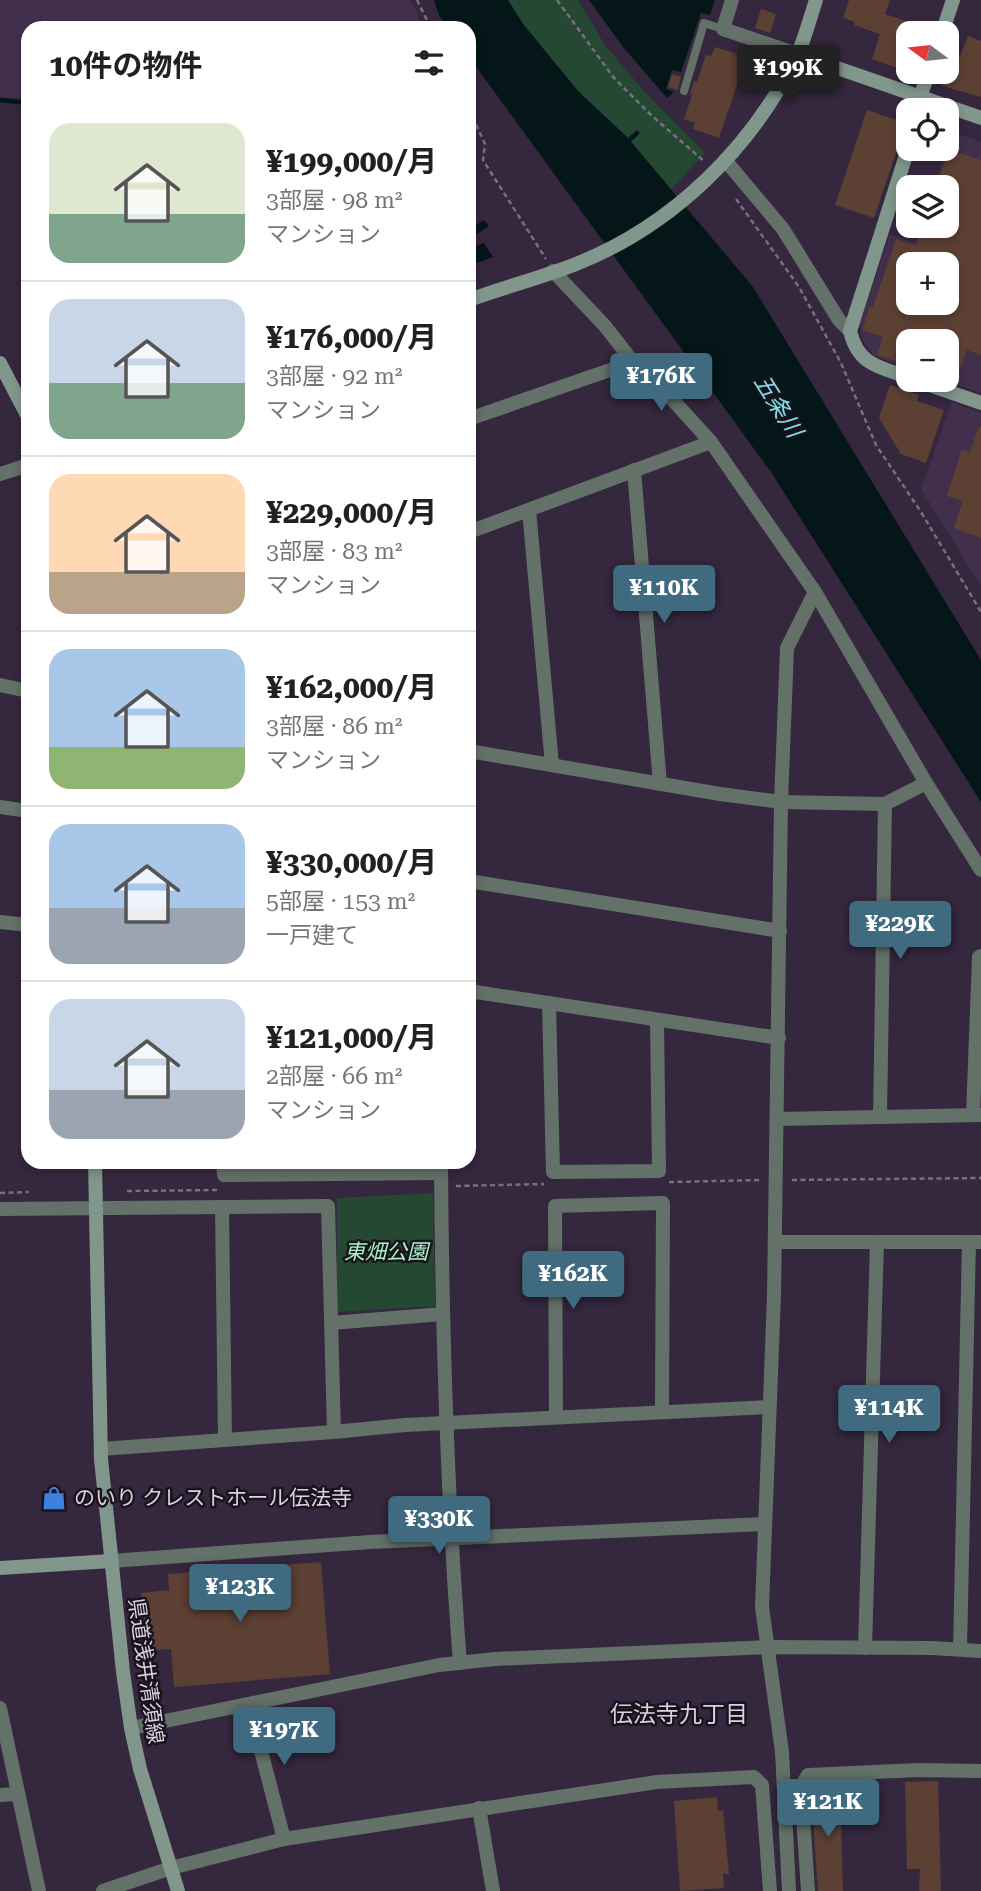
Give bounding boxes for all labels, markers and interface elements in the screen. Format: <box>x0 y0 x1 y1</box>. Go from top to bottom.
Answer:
north arrow <box>896 21 959 84</box>
map controls <box>896 21 959 392</box>
icon: filters <box>410 44 448 82</box>
pin: ¥199K <box>739 46 837 105</box>
text: 10件の物件 <box>49 48 203 83</box>
text: ¥199K <box>753 54 823 81</box>
button: locate <box>896 98 959 161</box>
text: ¥199,000/月 <box>266 144 437 179</box>
icon: home <box>105 151 189 235</box>
button: layers <box>896 175 959 238</box>
text: 3部屋 · 98 m² <box>266 187 402 214</box>
text: マンション <box>266 221 381 248</box>
button: + <box>896 252 959 315</box>
text: ¥176,000/月 <box>266 320 437 355</box>
icon: home <box>105 327 189 411</box>
button: − <box>896 329 959 392</box>
pin: ¥176K <box>612 354 710 413</box>
text: ¥176K <box>626 362 696 389</box>
text: 3部屋 · 92 m² <box>266 363 402 390</box>
water label: 五条川 <box>748 370 809 445</box>
text: マンション <box>266 397 381 424</box>
text: ¥229,000/月 <box>266 495 437 530</box>
icon: home <box>105 502 189 586</box>
text: 3部屋 · 83 m² <box>266 538 402 565</box>
pin: ¥110K <box>615 566 713 625</box>
text: マンション <box>266 572 381 599</box>
text: ¥110K <box>629 574 699 601</box>
text: ¥162,000/月 <box>266 670 437 705</box>
icon: home <box>105 677 189 761</box>
text: 3部屋 · 86 m² <box>266 713 402 740</box>
text: マンション <box>266 747 381 774</box>
text: ¥330,000/月 <box>266 845 437 880</box>
icon: home <box>105 852 189 936</box>
text: 5部屋 · 153 m² <box>266 888 415 915</box>
pin: ¥229K <box>851 902 949 961</box>
text: ¥229K <box>865 910 935 937</box>
text: 一戸建て <box>266 922 358 949</box>
text: ¥121,000/月 <box>266 1020 437 1055</box>
icon: home <box>105 1027 189 1111</box>
text: 2部屋 · 66 m² <box>266 1063 402 1090</box>
text: マンション <box>266 1097 381 1124</box>
park label: 東畑公園 <box>344 1240 431 1264</box>
pin: ¥162K <box>524 1252 622 1311</box>
text: ¥162K <box>538 1260 608 1287</box>
pin: ¥114K <box>840 1386 938 1445</box>
text: ¥114K <box>854 1394 924 1421</box>
shop icon: のいり クレストホール伝法寺 <box>40 1484 68 1512</box>
place label: のいり クレストホール伝法寺 <box>74 1486 352 1510</box>
pin: ¥330K <box>390 1496 488 1556</box>
text: ¥330K <box>404 1505 474 1532</box>
pin: ¥123K <box>191 1564 289 1624</box>
text: ¥123K <box>205 1573 275 1600</box>
street label: 県道浅井清須線 <box>124 1597 168 1745</box>
district label: 伝法寺九丁目 <box>610 1701 748 1728</box>
pin: ¥197K <box>235 1708 333 1767</box>
text: ¥197K <box>249 1716 319 1743</box>
pin: ¥121K <box>779 1780 877 1839</box>
text: ¥121K <box>793 1788 863 1815</box>

